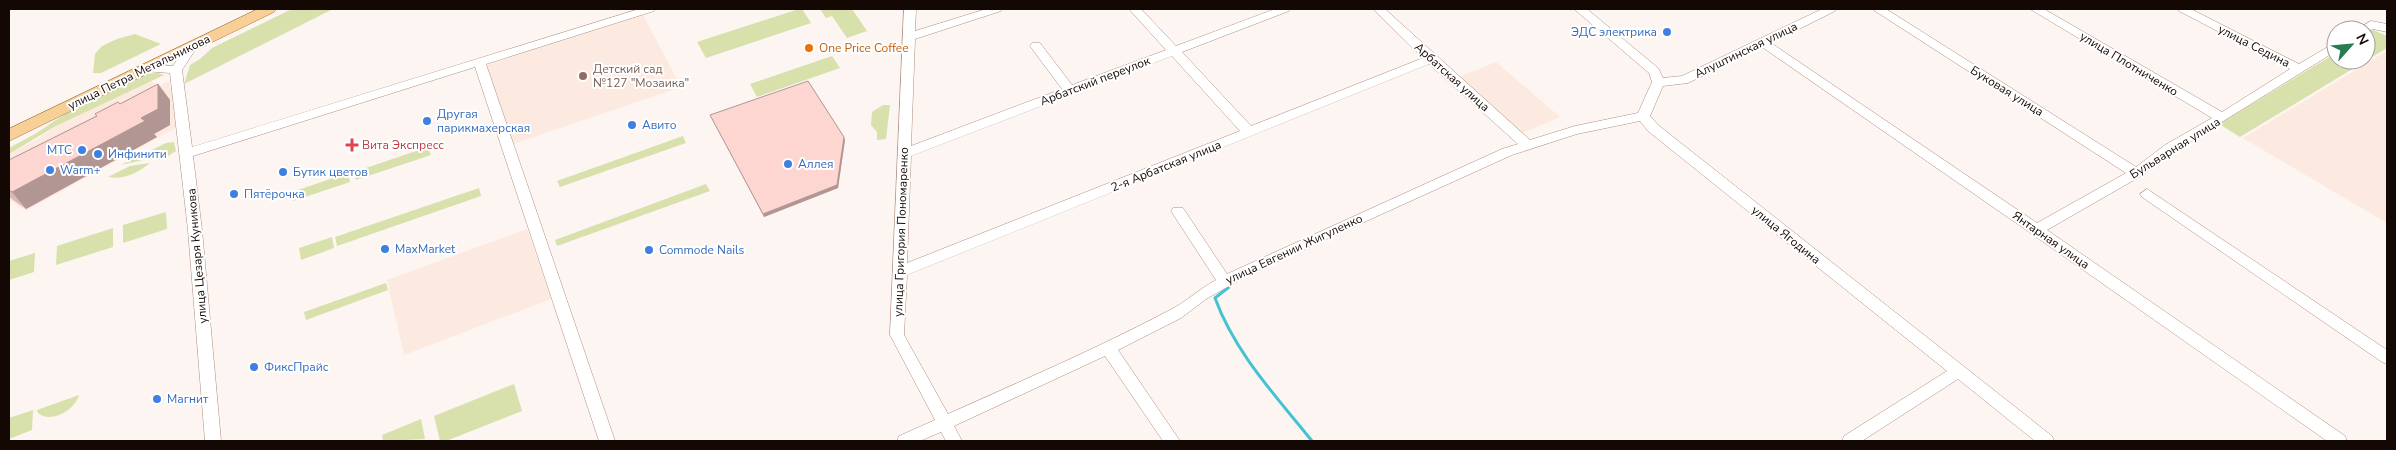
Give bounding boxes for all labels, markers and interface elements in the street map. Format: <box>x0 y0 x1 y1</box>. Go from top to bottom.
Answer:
street label: Алуштинская улица <box>1692 18 1800 82</box>
north arrow <box>2326 20 2376 70</box>
street label: улица Седина <box>2215 21 2293 71</box>
place label: ЭДС электрика <box>1571 24 1657 40</box>
marker: ЭДС электрика <box>1661 26 1673 38</box>
street label: улица Плотниченко <box>2077 28 2181 100</box>
text: N <box>2351 30 2373 48</box>
street label: улица Петра Метальникова <box>65 31 213 113</box>
street label: Арбатская улица <box>1411 39 1493 115</box>
place label: One Price Coffee <box>819 40 909 56</box>
marker: One Price Coffee <box>803 42 815 54</box>
street label: Арбатский переулок <box>1038 52 1153 109</box>
place label: Детский сад №127 "Мозаика" <box>593 61 689 91</box>
street label: Буковая улица <box>1967 62 2047 120</box>
marker: Детский сад №127 "Мозаика" <box>577 70 589 82</box>
place label: Другая парикмахерская <box>437 106 530 136</box>
street label: Бульварная улица <box>2127 114 2223 182</box>
marker: Другая парикмахерская <box>421 115 433 127</box>
place label: Авито <box>642 117 677 133</box>
marker: Авито <box>626 119 638 131</box>
place label: Вита Экспресс <box>362 137 444 153</box>
street label: 2-я Арбатская улица <box>1108 137 1224 195</box>
marker: Вита Экспресс <box>346 139 358 151</box>
place label: МТС <box>47 142 72 158</box>
marker: МТС <box>76 144 88 156</box>
place label: Инфинити <box>108 146 167 162</box>
street label: улица Григория Пономаренко <box>890 147 912 317</box>
marker: Инфинити <box>92 148 104 160</box>
place label: Аллея <box>798 156 834 172</box>
marker: Аллея <box>782 158 794 170</box>
place label: Warm+ <box>60 162 101 178</box>
marker: Warm+ <box>44 164 56 176</box>
place label: Бутик цветов <box>293 164 368 180</box>
marker: Бутик цветов <box>277 166 289 178</box>
place label: Пятёрочка <box>244 186 305 202</box>
street label: улица Цезаря Куникова <box>183 188 211 324</box>
marker: Пятёрочка <box>228 188 240 200</box>
street label: улица Ягодина <box>1748 202 1824 268</box>
street label: Янтарная улица <box>2009 207 2093 273</box>
street label: улица Евгении Жигуленко <box>1223 210 1365 288</box>
place label: MaxMarket <box>395 241 456 257</box>
place label: Commode Nails <box>659 242 745 258</box>
marker: MaxMarket <box>379 243 391 255</box>
marker: Commode Nails <box>643 244 655 256</box>
place label: ФиксПрайс <box>264 359 329 375</box>
marker: ФиксПрайс <box>248 361 260 373</box>
place label: Магнит <box>167 391 209 407</box>
marker: Магнит <box>151 393 163 405</box>

